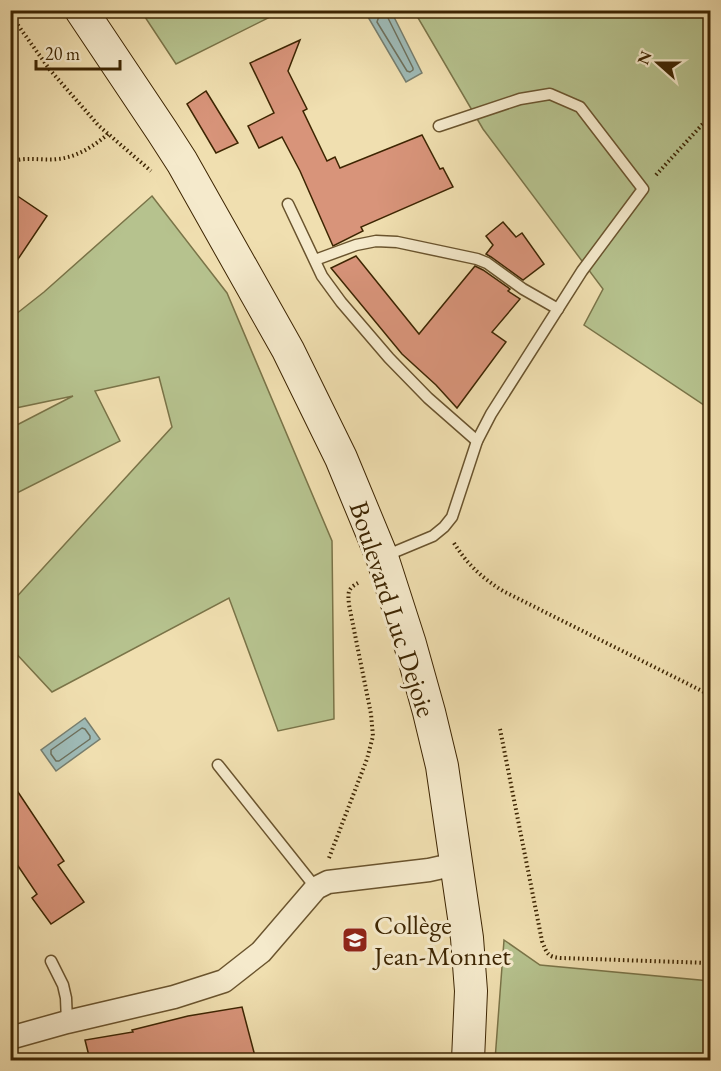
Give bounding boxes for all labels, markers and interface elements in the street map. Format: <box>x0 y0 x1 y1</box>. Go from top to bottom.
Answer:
scale bar <box>36 33 120 71</box>
north arrow <box>628 33 688 93</box>
text: 20 m <box>45 42 80 65</box>
text: N <box>632 48 657 68</box>
street label: Boulevard Luc Dejoie <box>342 497 444 721</box>
place label: Collège Jean-Monnet <box>372 907 511 973</box>
school or university icon: Collège Jean-Monnet <box>340 925 370 955</box>

